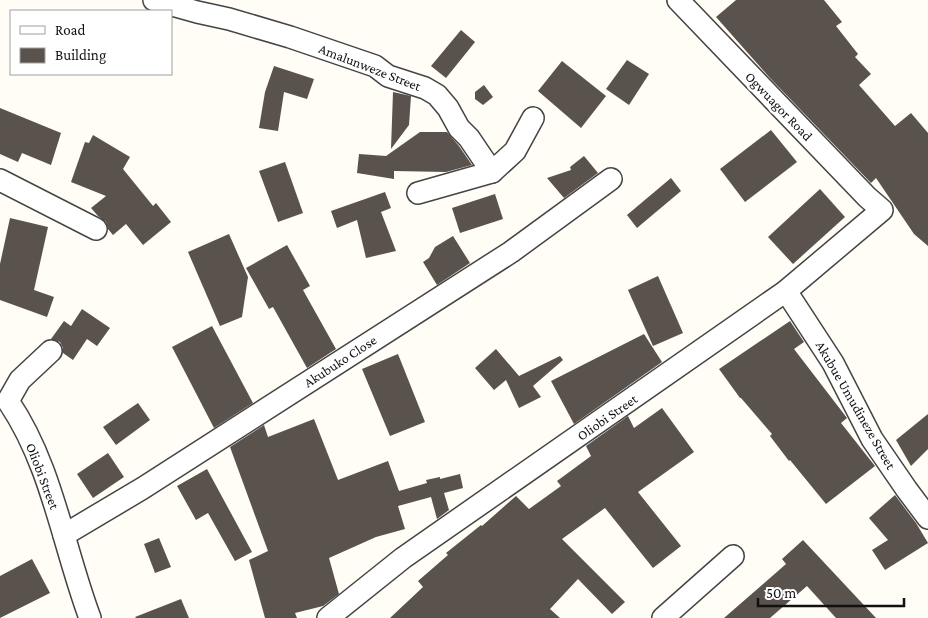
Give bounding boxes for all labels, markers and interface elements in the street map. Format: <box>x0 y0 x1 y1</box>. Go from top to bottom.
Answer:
legend <box>10 10 172 75</box>
text: Road <box>55 22 86 38</box>
street label: Amalunweze Street <box>317 40 424 94</box>
text: Building <box>55 47 106 64</box>
street label: Ogwuagor Road <box>742 68 816 144</box>
street label: Akubuko Close <box>301 332 379 390</box>
street label: Akubue Umudineze Street <box>813 338 899 472</box>
street label: Oliobi Street <box>574 390 641 444</box>
street label: Oliobi Street <box>23 440 63 512</box>
scale bar <box>758 576 904 608</box>
text: 50 m <box>766 585 796 601</box>

